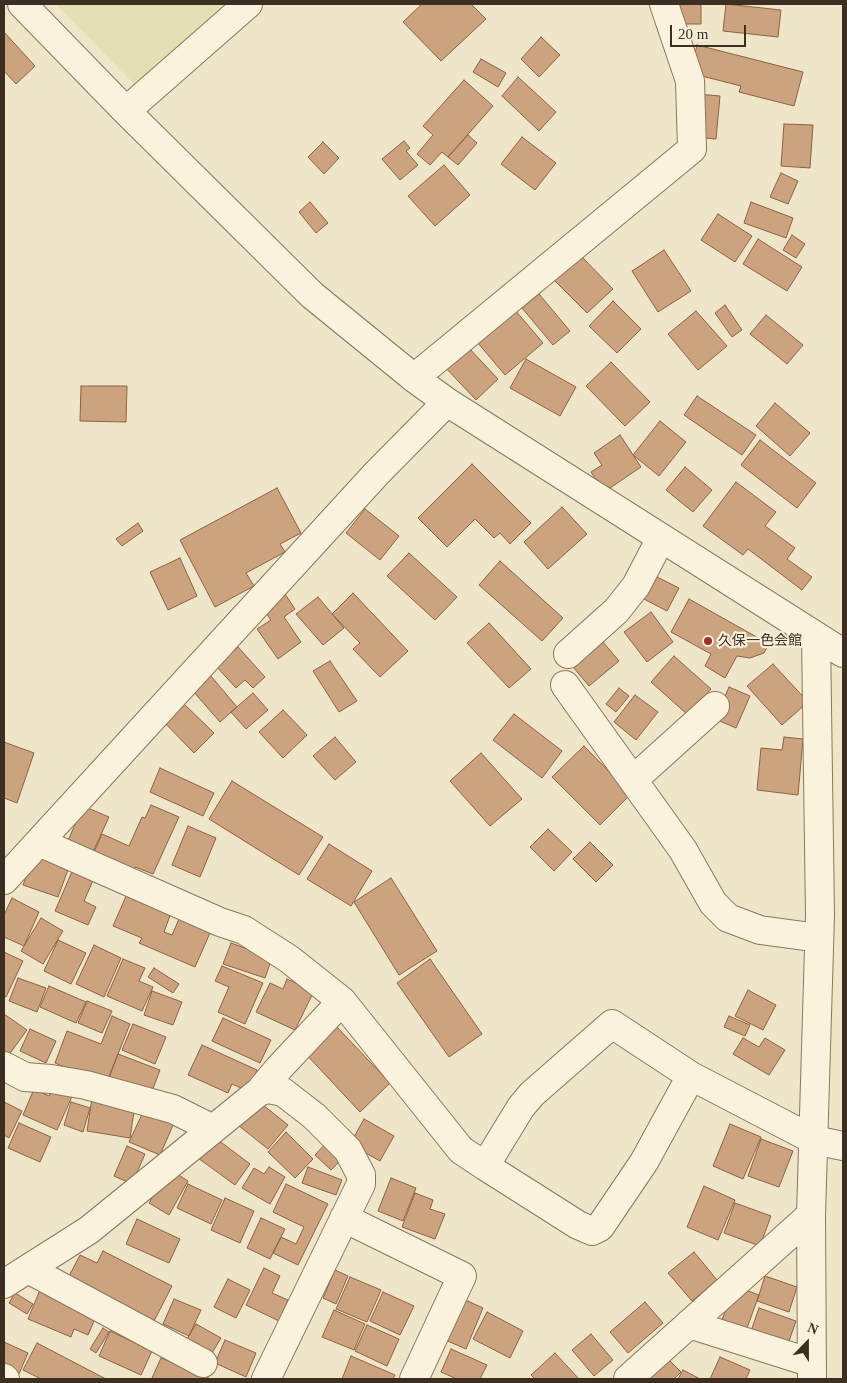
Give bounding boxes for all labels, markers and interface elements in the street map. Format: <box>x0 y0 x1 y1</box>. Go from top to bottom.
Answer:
scale bar <box>672 15 748 47</box>
text: 20 m <box>678 26 708 42</box>
place label: 久保一色会館 <box>718 633 802 649</box>
marker: 久保一色会館 <box>702 635 714 647</box>
north arrow <box>782 1318 832 1368</box>
text: N <box>805 1320 820 1337</box>

